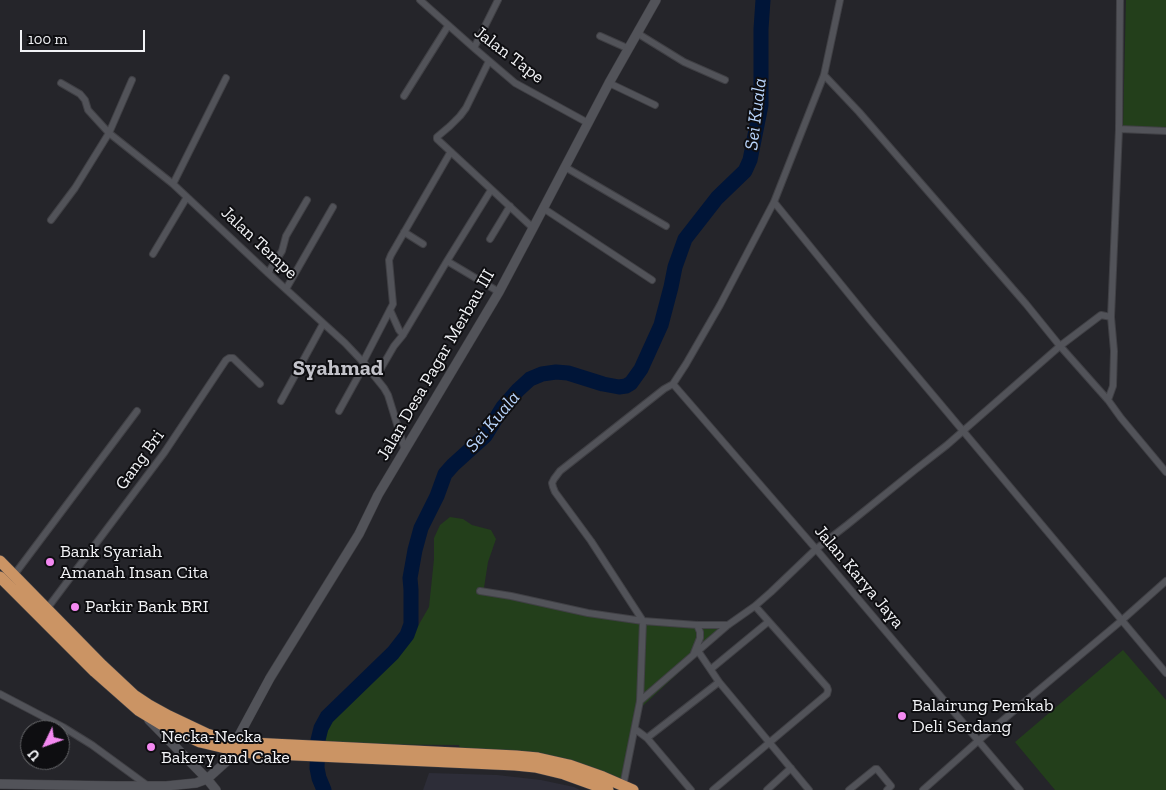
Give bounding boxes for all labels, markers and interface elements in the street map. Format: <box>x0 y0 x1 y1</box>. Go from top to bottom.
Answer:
scale bar <box>22 20 148 52</box>
street label: Jalan Tape <box>470 22 548 88</box>
text: 100 m <box>28 30 67 48</box>
water label: Sei Kuala <box>740 77 772 151</box>
street label: Jalan Tempe <box>216 202 302 284</box>
street label: Jalan Desa Pagar Merbau III <box>372 266 500 464</box>
district label: Syahmad <box>293 356 383 382</box>
water label: Sei Kuala <box>461 387 525 457</box>
street label: Gang Bri <box>111 426 169 494</box>
street label: Jalan Karya Jaya <box>810 521 908 633</box>
place label: Bank Syariah Amanah Insan Cita <box>60 541 208 584</box>
marker: Bank Syariah Amanah Insan Cita <box>44 556 56 568</box>
place label: Parkir Bank BRI <box>85 596 209 618</box>
marker: Parkir Bank BRI <box>69 601 81 613</box>
place label: Balairung Pemkab Deli Serdang <box>912 695 1054 738</box>
marker: Balairung Pemkab Deli Serdang <box>896 710 908 722</box>
north arrow <box>20 720 70 770</box>
place label: Necka-Necka Bakery and Cake <box>161 726 290 769</box>
marker: Necka-Necka Bakery and Cake <box>145 741 157 753</box>
text: U <box>25 745 44 764</box>

